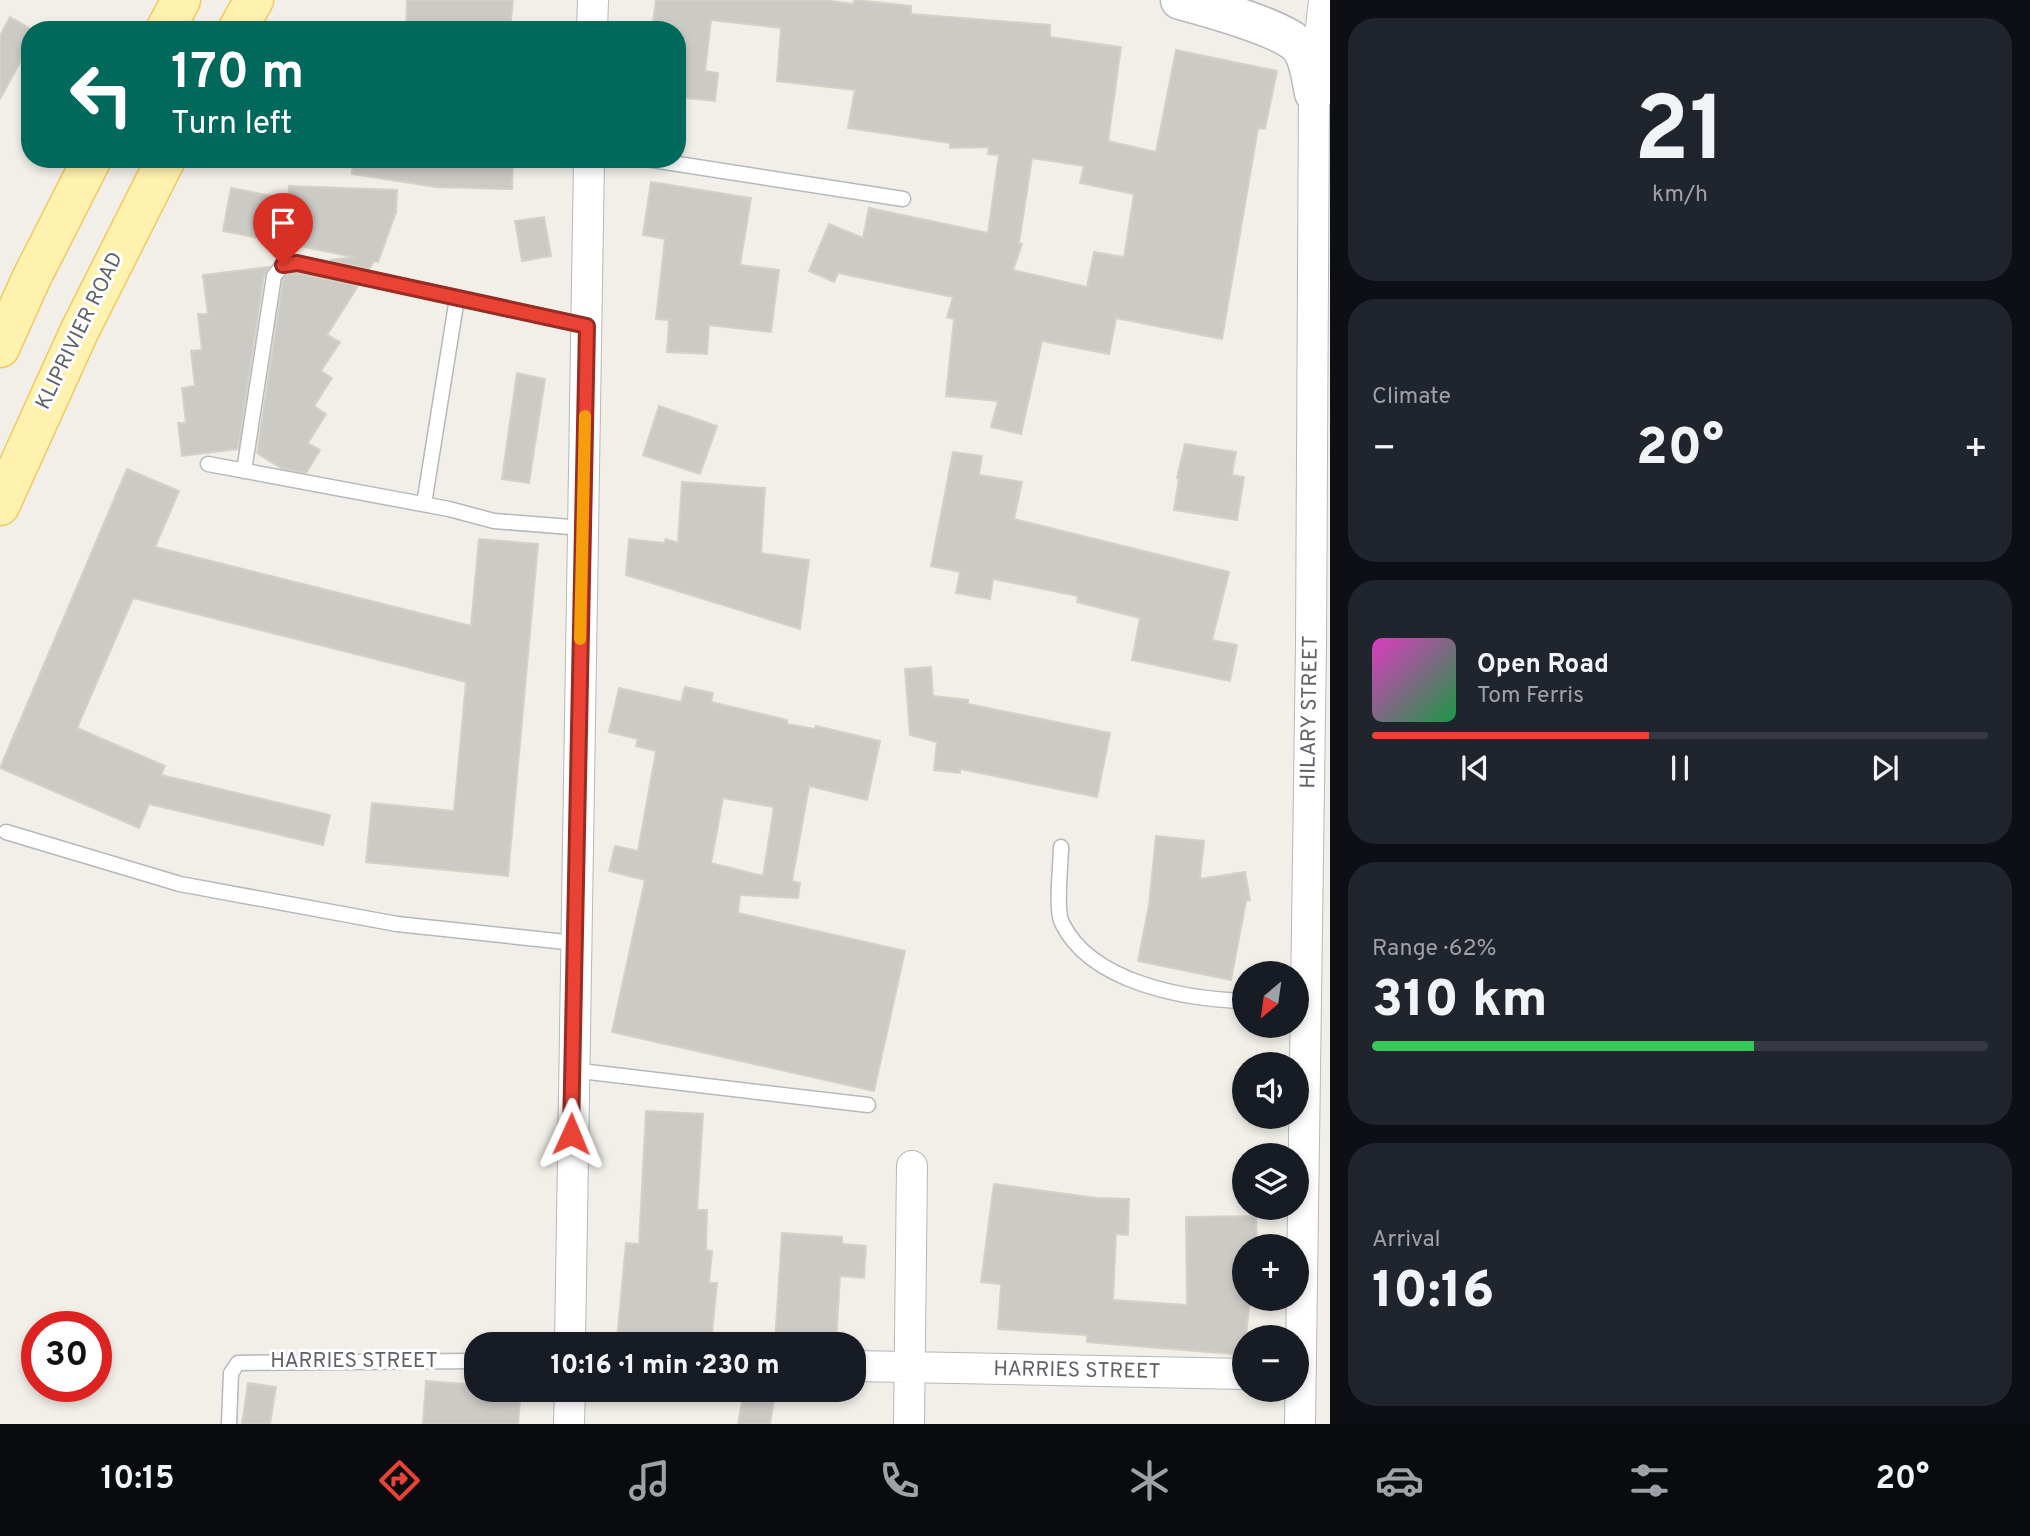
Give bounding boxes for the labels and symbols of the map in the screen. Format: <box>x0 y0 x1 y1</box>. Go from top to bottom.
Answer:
pin <box>253 193 313 265</box>
street label: KLIPRIVIER ROAD <box>30 248 130 414</box>
street label: HILARY STREET <box>1295 635 1325 789</box>
north arrow <box>1232 961 1309 1038</box>
position arrow <box>534 1097 608 1171</box>
speed limit sign: 30 <box>21 1311 112 1402</box>
street label: HARRIES STREET <box>270 1348 438 1375</box>
street label: HARRIES STREET <box>993 1356 1161 1386</box>

